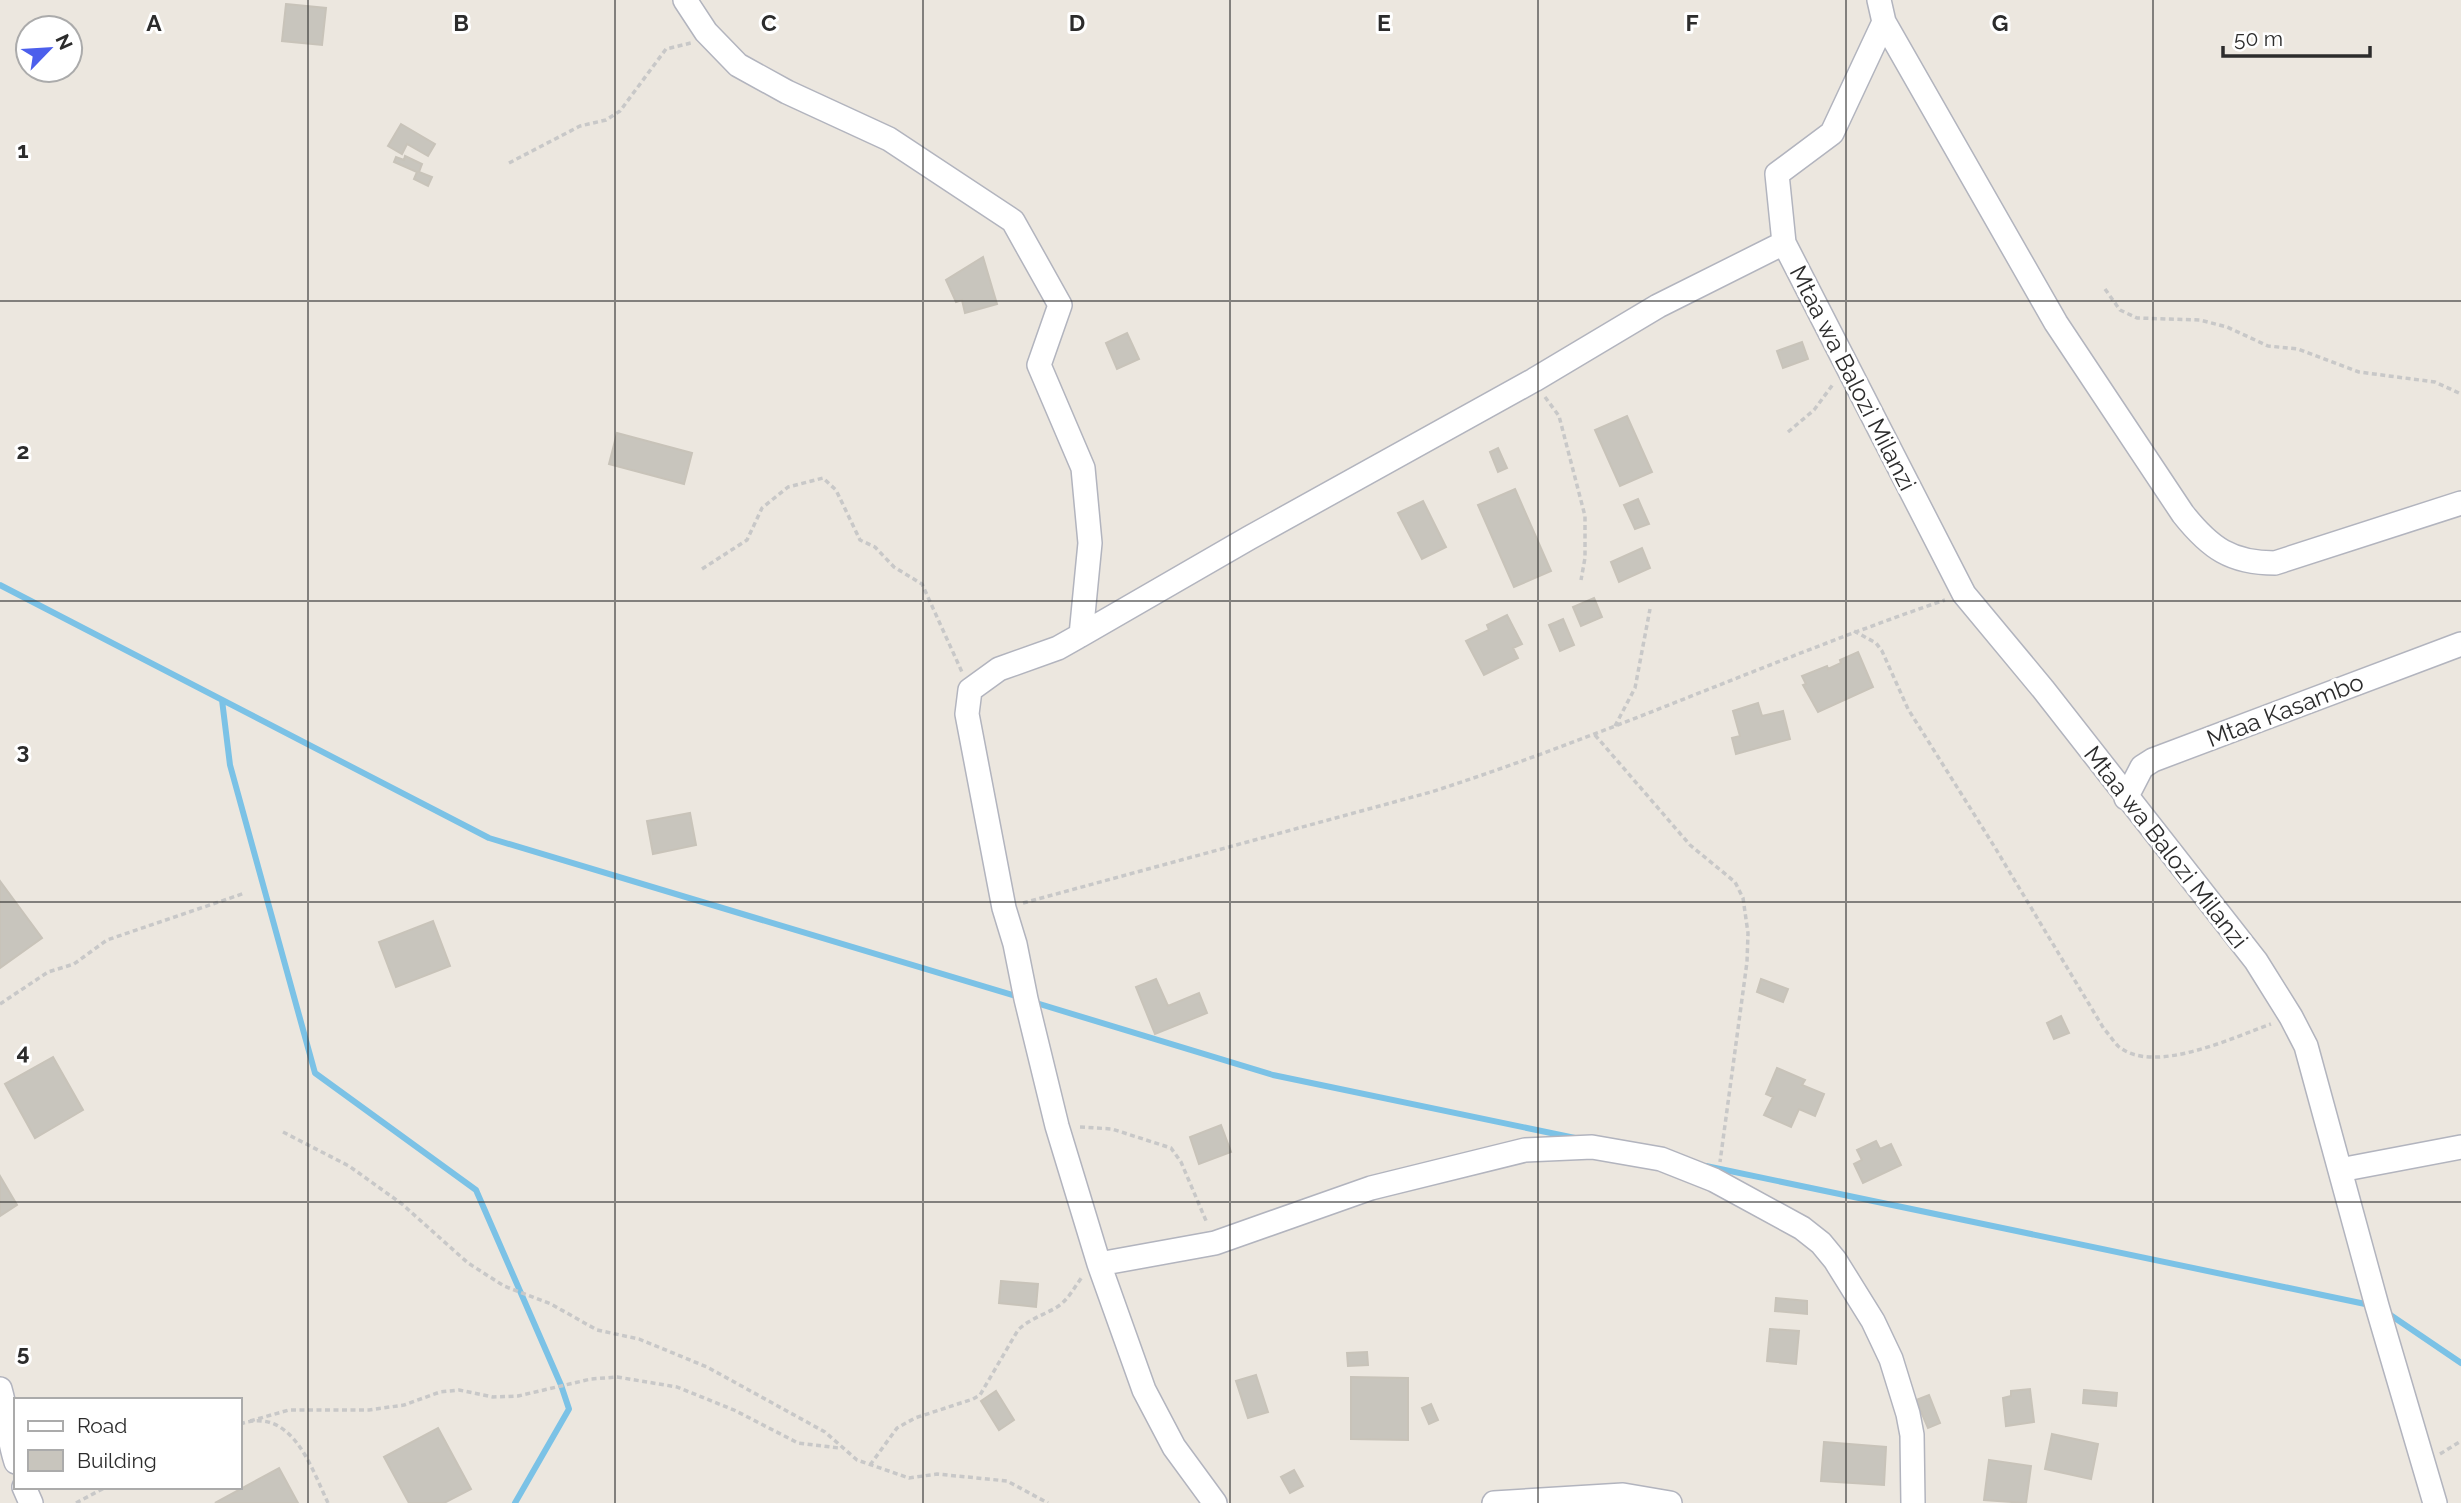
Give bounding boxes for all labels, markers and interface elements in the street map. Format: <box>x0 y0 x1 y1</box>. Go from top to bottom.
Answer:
text: A <box>146 9 162 36</box>
text: B <box>453 9 469 36</box>
text: C <box>761 9 777 36</box>
text: D <box>1069 9 1085 36</box>
text: E <box>1377 9 1391 36</box>
text: F <box>1685 9 1699 36</box>
text: G <box>1992 9 2008 36</box>
north arrow <box>14 14 84 84</box>
scale bar <box>2223 14 2370 58</box>
text: 50 m <box>2234 26 2283 51</box>
text: N <box>51 31 77 53</box>
text: 1 <box>17 136 29 163</box>
street label: Mtaa wa Balozi Milanzi <box>1784 261 1922 495</box>
text: 2 <box>17 437 29 464</box>
street label: Mtaa Kasambo <box>2203 667 2367 753</box>
text: 3 <box>17 737 29 764</box>
street label: Mtaa wa Balozi Milanzi <box>2078 740 2254 954</box>
text: 4 <box>16 1038 30 1065</box>
text: 5 <box>17 1339 30 1366</box>
legend <box>14 1398 242 1489</box>
text: Road <box>77 1413 127 1438</box>
text: Building <box>77 1448 157 1473</box>

